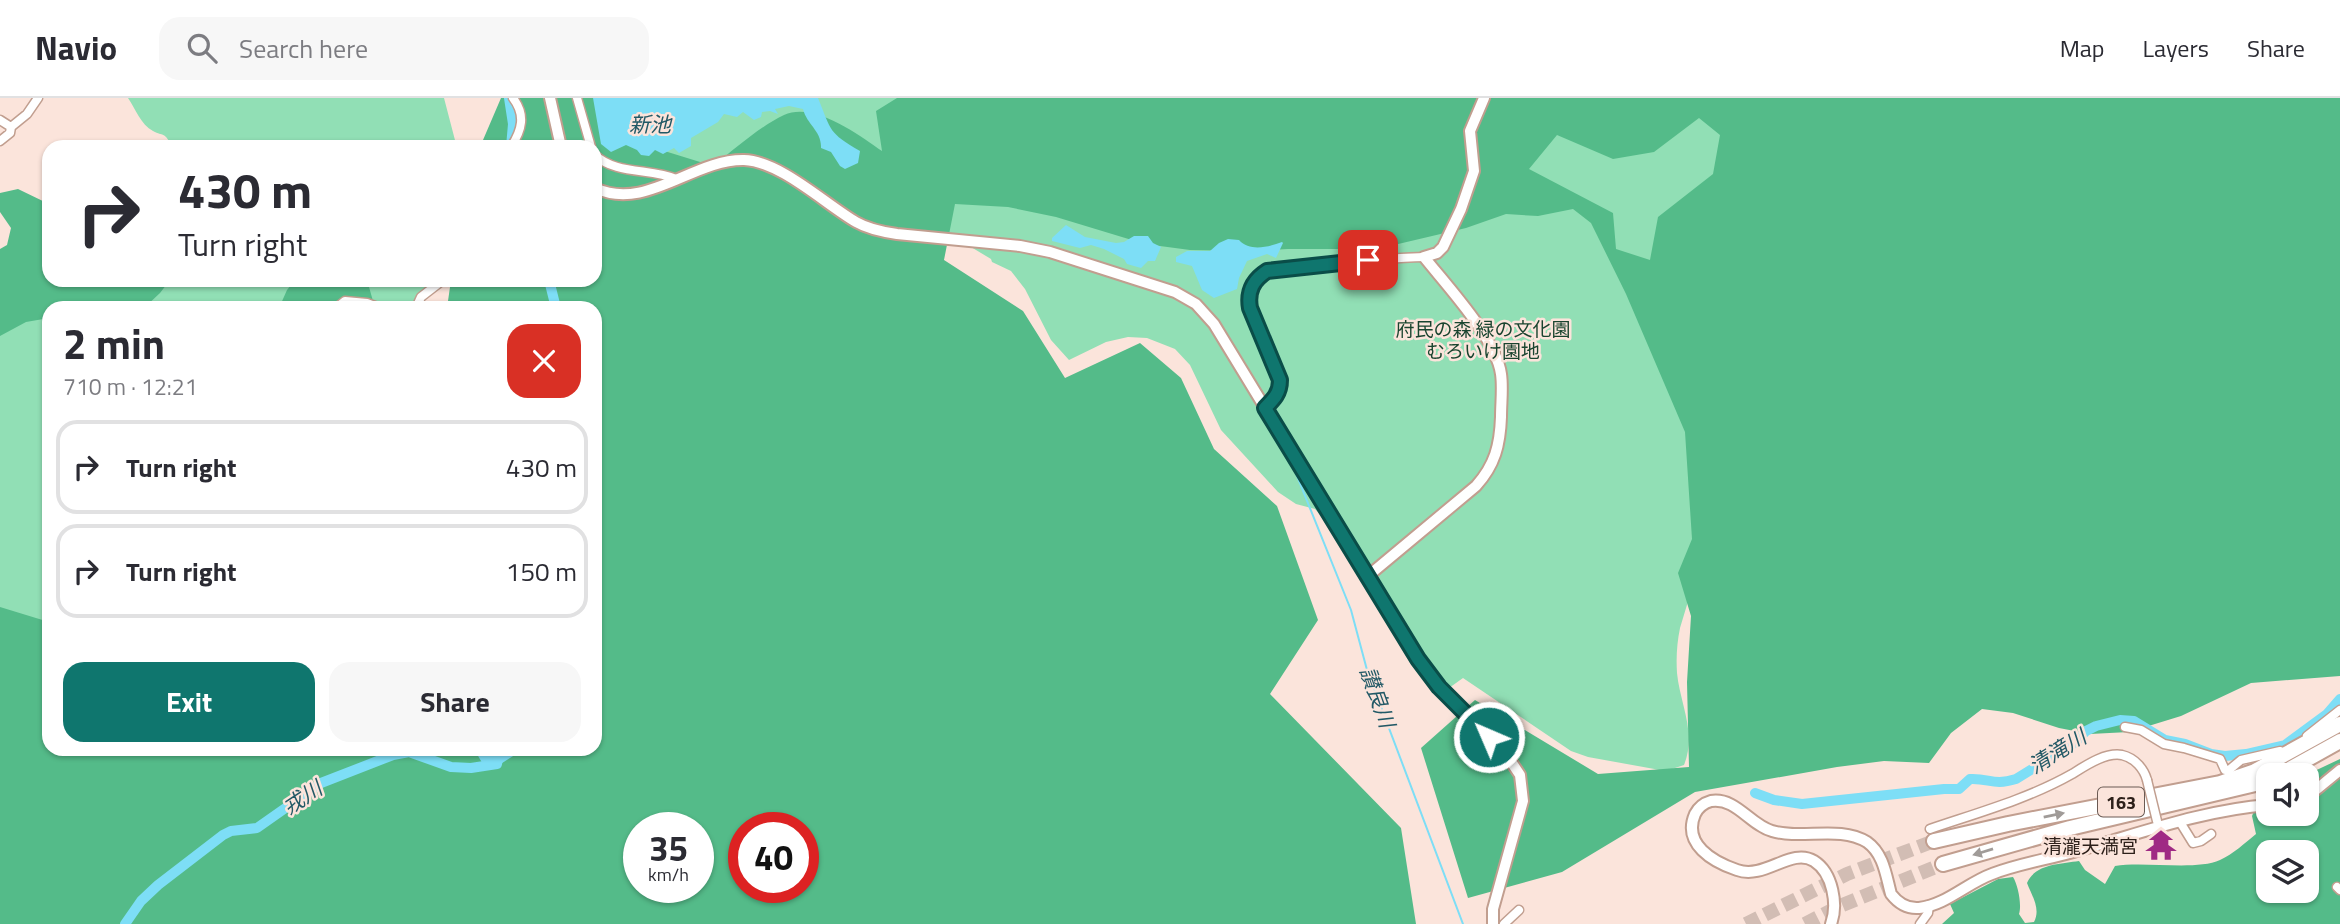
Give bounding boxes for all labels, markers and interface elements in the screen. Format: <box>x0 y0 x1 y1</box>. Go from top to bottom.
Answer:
search box <box>159 17 649 80</box>
text: Navio <box>35 23 117 73</box>
icon: search <box>183 29 221 67</box>
text: Search here <box>239 29 368 68</box>
text: Map <box>2060 30 2105 66</box>
text: Layers <box>2143 30 2209 66</box>
text: Share <box>2247 30 2305 66</box>
water label: 新池 <box>629 108 673 140</box>
text: 430 m <box>178 152 312 227</box>
icon: right <box>63 168 154 259</box>
text: Turn right <box>178 220 307 268</box>
pin <box>1338 230 1398 290</box>
icon: arrive <box>1349 241 1387 279</box>
text: 2 min <box>63 311 165 375</box>
park label: 府民の森 緑の文化園 むろいけ園地 <box>1395 314 1571 365</box>
button: close <box>507 324 581 398</box>
text: 710 m · 12:21 <box>63 369 198 404</box>
icon: right <box>67 448 105 486</box>
text: Turn right <box>126 448 237 487</box>
text: 430 m <box>506 448 577 487</box>
icon: right <box>67 552 105 590</box>
text: Turn right <box>126 552 237 591</box>
text: 150 m <box>506 552 577 591</box>
button: Exit <box>63 662 315 742</box>
button: Share <box>329 662 581 742</box>
water label: 讃良川 <box>1352 662 1404 734</box>
position arrow <box>1452 700 1526 774</box>
water label: 清滝川 <box>2022 720 2094 781</box>
map controls <box>2256 763 2319 903</box>
button: sound <box>2256 763 2319 826</box>
water label: 戎川 <box>276 771 330 822</box>
road number: 163 <box>2098 788 2144 816</box>
one-way arrow <box>2043 810 2065 821</box>
speed limit sign: 40 <box>728 812 819 903</box>
text: 35 <box>649 821 688 875</box>
temple icon: 清瀧天満宮 <box>2144 828 2178 862</box>
place label: 清瀧天満宮 <box>2043 831 2138 860</box>
button: layers <box>2256 840 2319 903</box>
one-way arrow <box>1972 847 1993 857</box>
text: km/h <box>648 861 689 888</box>

